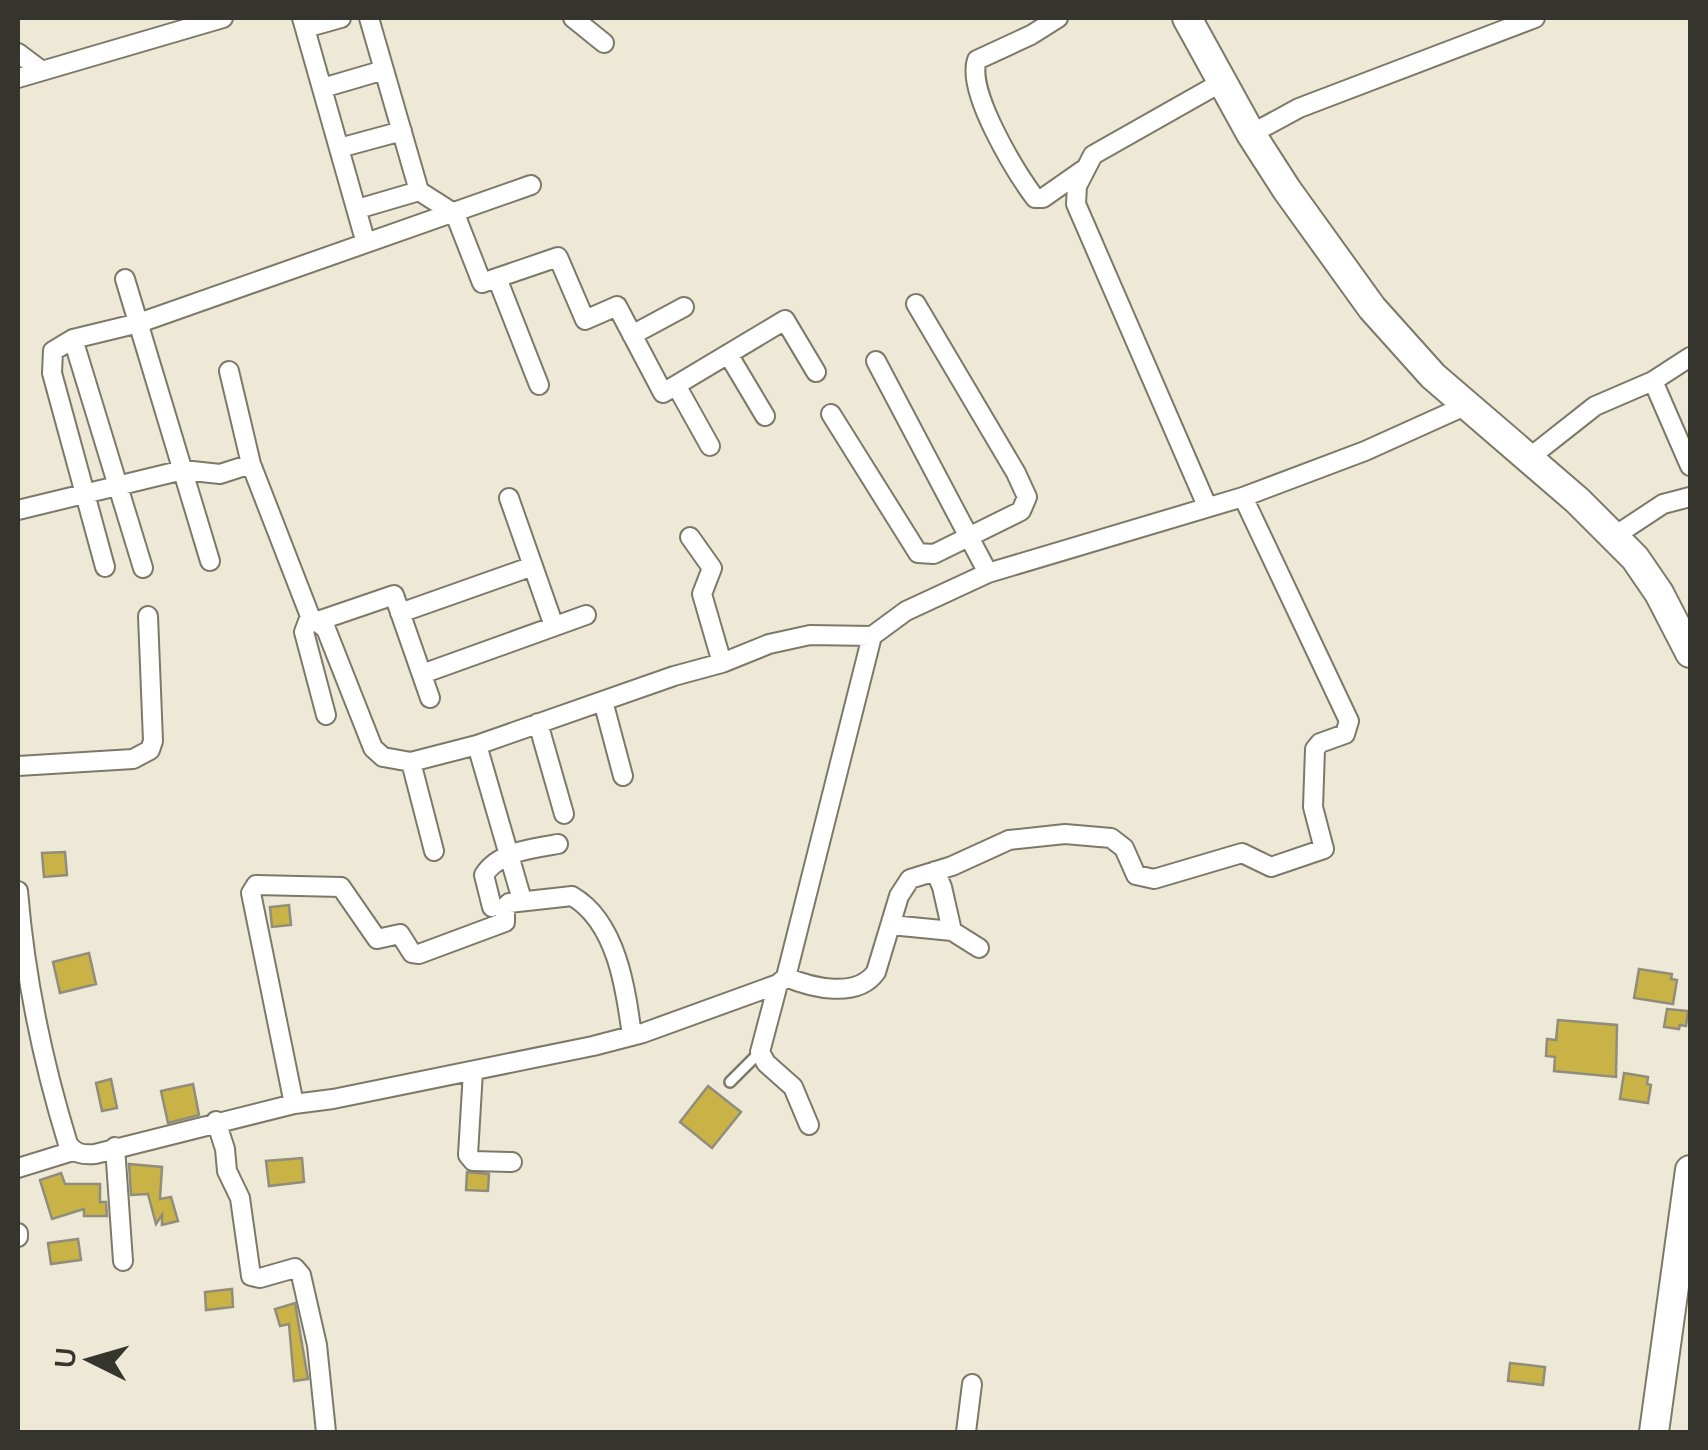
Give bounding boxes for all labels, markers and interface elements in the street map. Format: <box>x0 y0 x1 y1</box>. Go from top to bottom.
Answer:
north arrow <box>40 1310 140 1410</box>
text: U <box>46 1346 83 1370</box>

